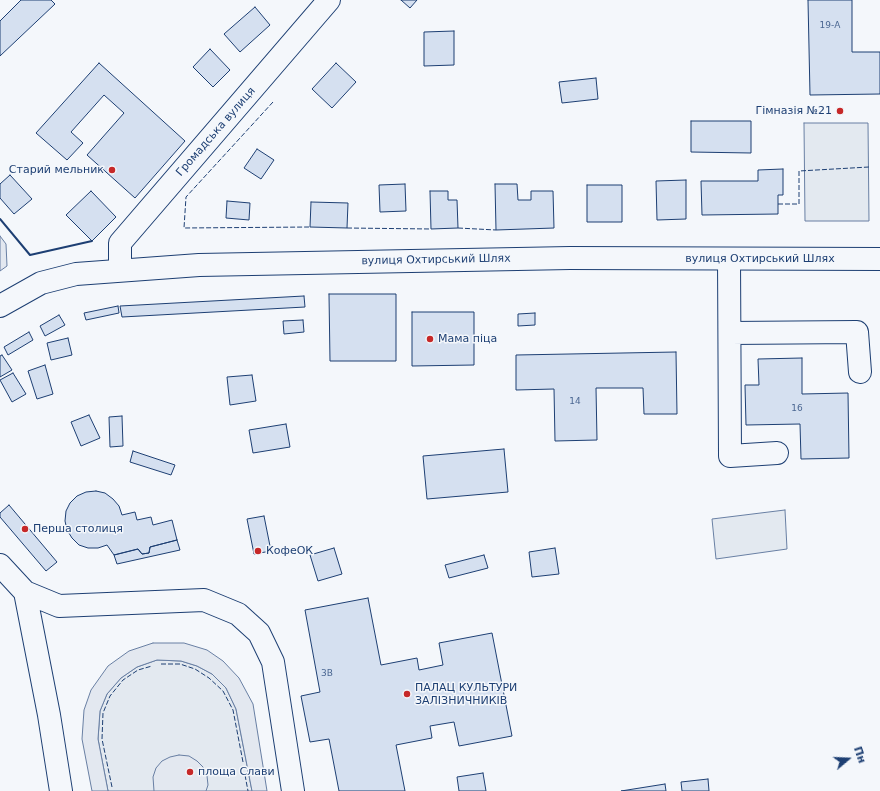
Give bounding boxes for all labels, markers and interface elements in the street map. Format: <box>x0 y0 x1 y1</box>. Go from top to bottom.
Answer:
house number: 19-А <box>820 21 840 31</box>
street label: Громадська вулиця <box>174 85 258 179</box>
place label: Гімназія №21 <box>756 104 832 118</box>
marker: Гімназія №21 <box>835 106 845 116</box>
place label: Старий мельник <box>9 163 104 177</box>
marker: Старий мельник <box>107 165 117 175</box>
street label: вулиця Охтирський Шлях <box>361 252 511 268</box>
street label: вулиця Охтирський Шлях <box>685 252 835 266</box>
place label: Мама піца <box>438 332 497 346</box>
marker: Мама піца <box>425 334 435 344</box>
house number: 14 <box>569 397 581 407</box>
house number: 16 <box>791 404 803 414</box>
place label: Перша столиця <box>33 522 123 536</box>
marker: Перша столиця <box>20 524 30 534</box>
place label: КофеОК <box>266 544 313 558</box>
marker: КофеОК <box>253 546 263 556</box>
house number: 3В <box>321 669 333 679</box>
place label: ПАЛАЦ КУЛЬТУРИ ЗАЛIЗНИЧНИКIВ <box>415 681 517 707</box>
marker: ПАЛАЦ КУЛЬТУРИ ЗАЛIЗНИЧНИКIВ <box>402 689 412 699</box>
north arrow <box>828 739 868 779</box>
text: Пн <box>851 745 869 765</box>
place label: площа Слави <box>198 765 275 779</box>
marker: площа Слави <box>185 767 195 777</box>

